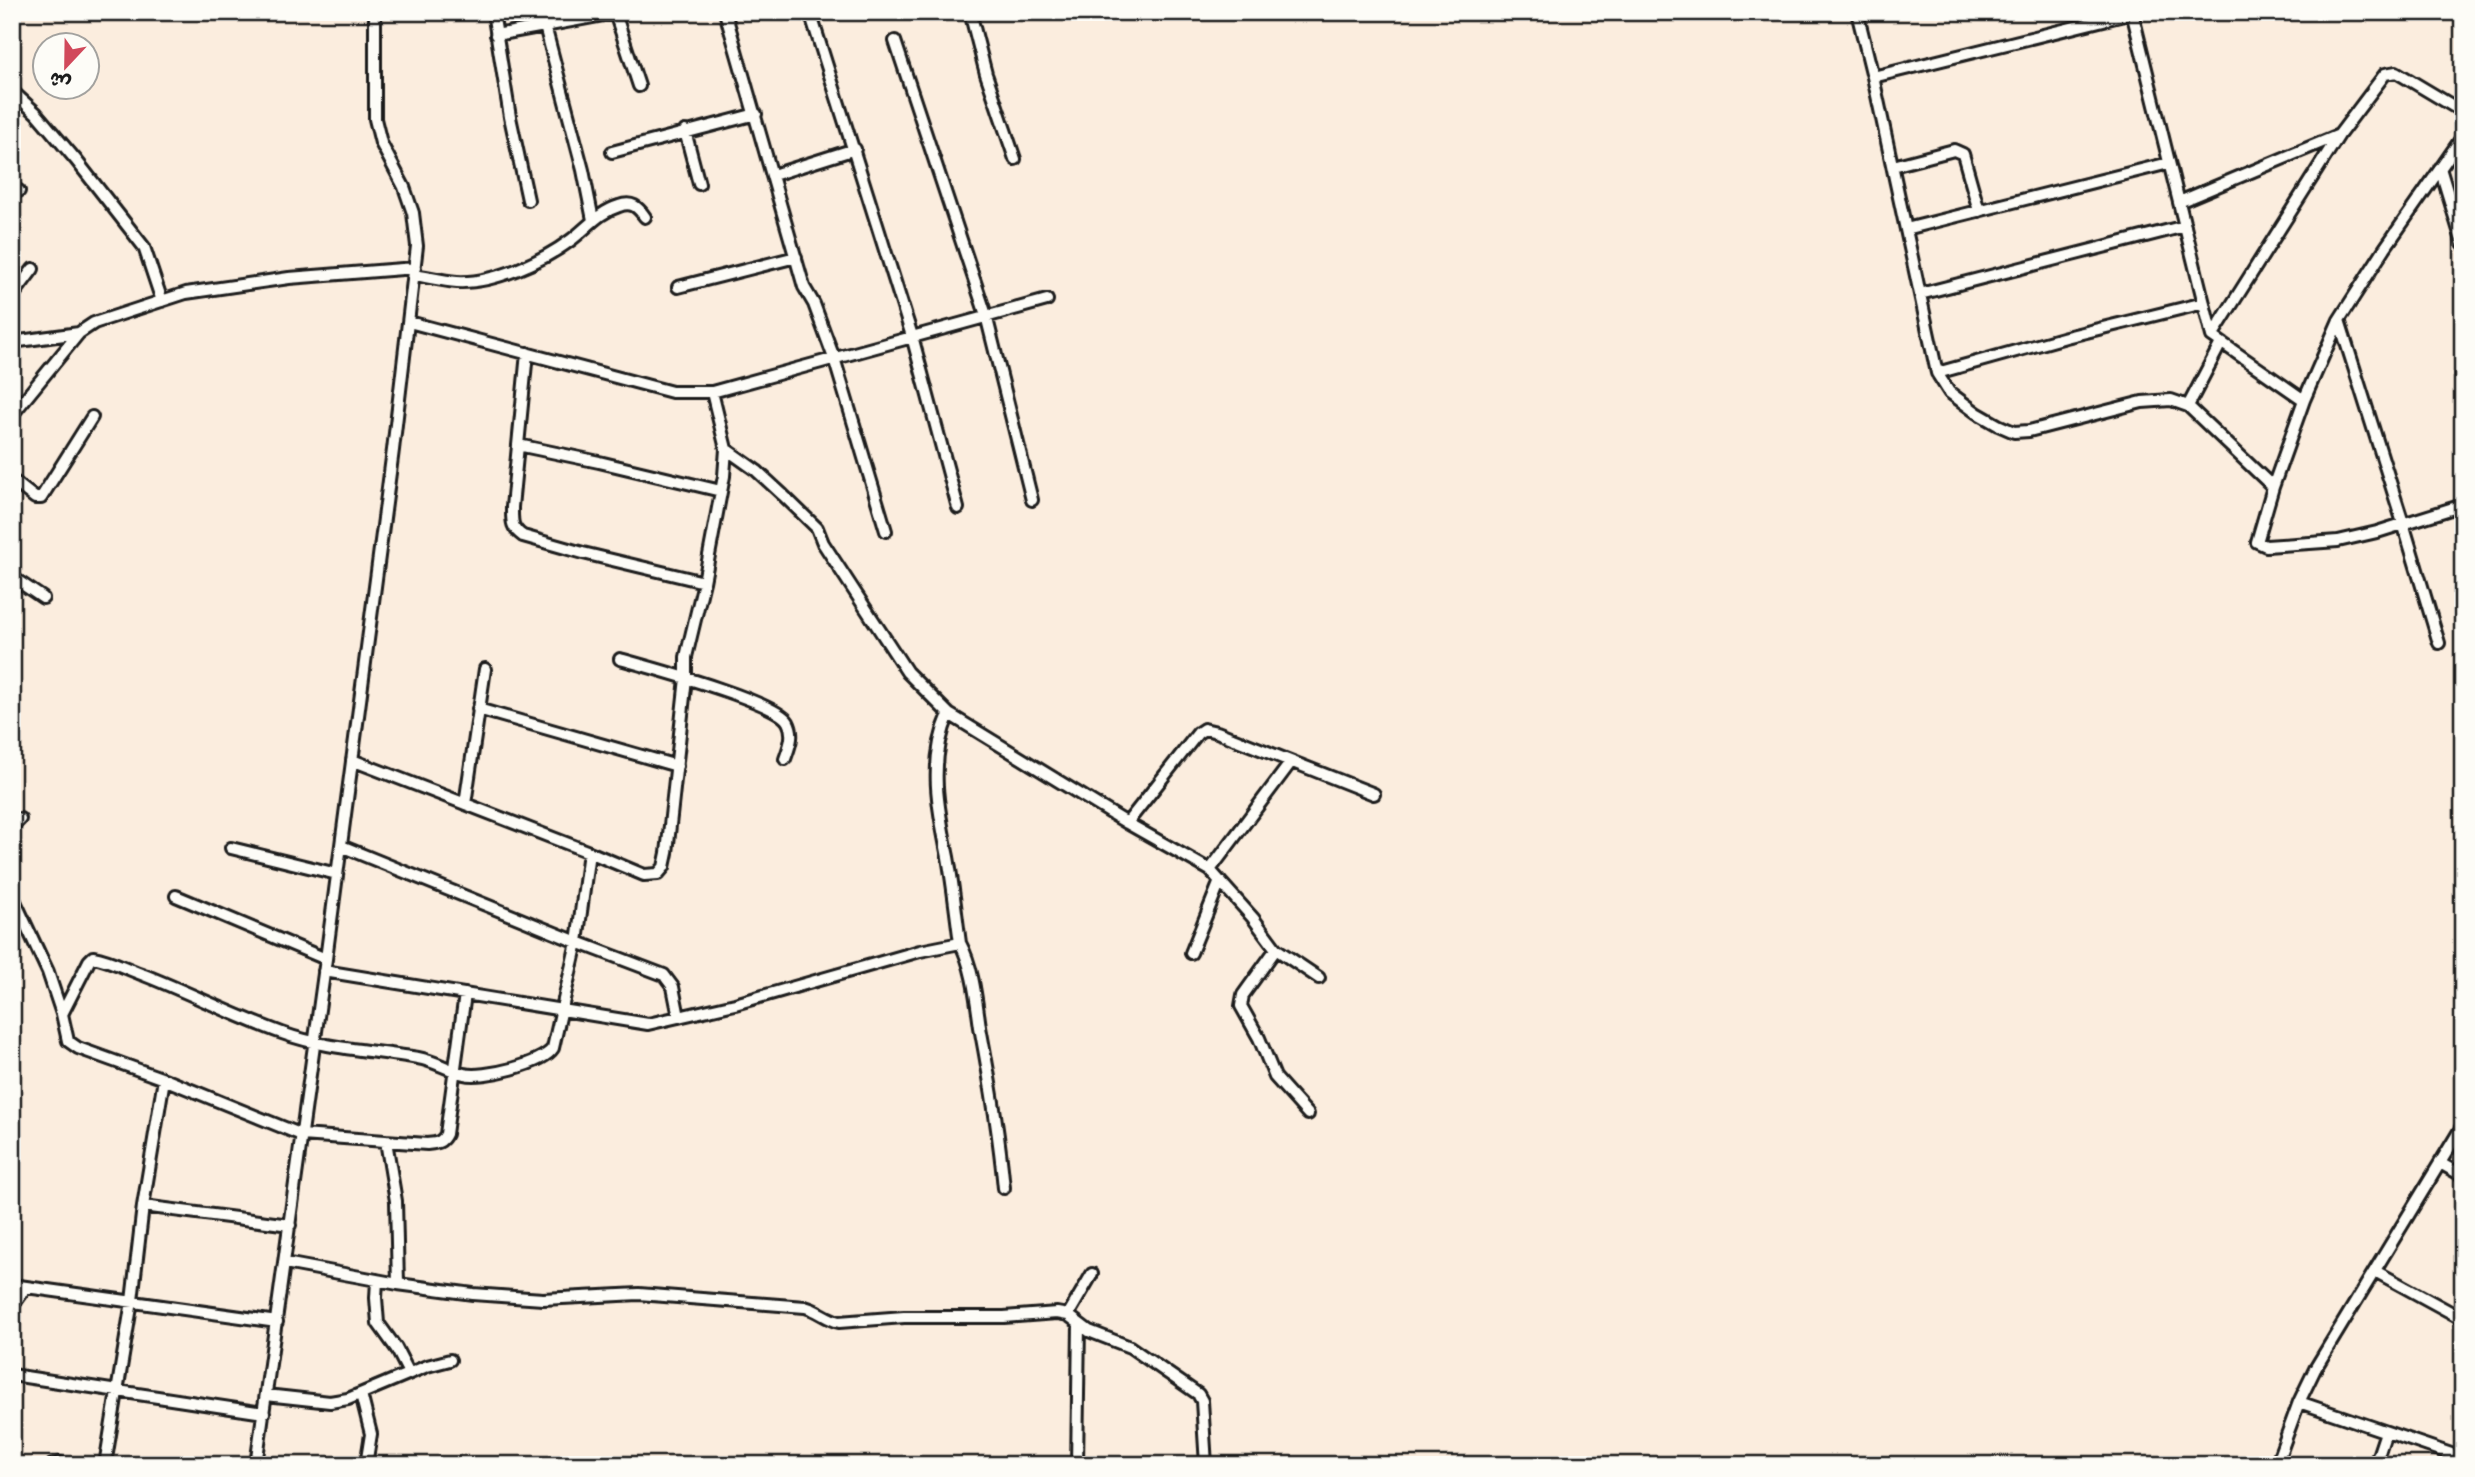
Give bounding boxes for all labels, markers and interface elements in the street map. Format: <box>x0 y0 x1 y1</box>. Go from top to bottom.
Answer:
north arrow <box>32 32 102 102</box>
text: ش <box>45 66 74 98</box>

